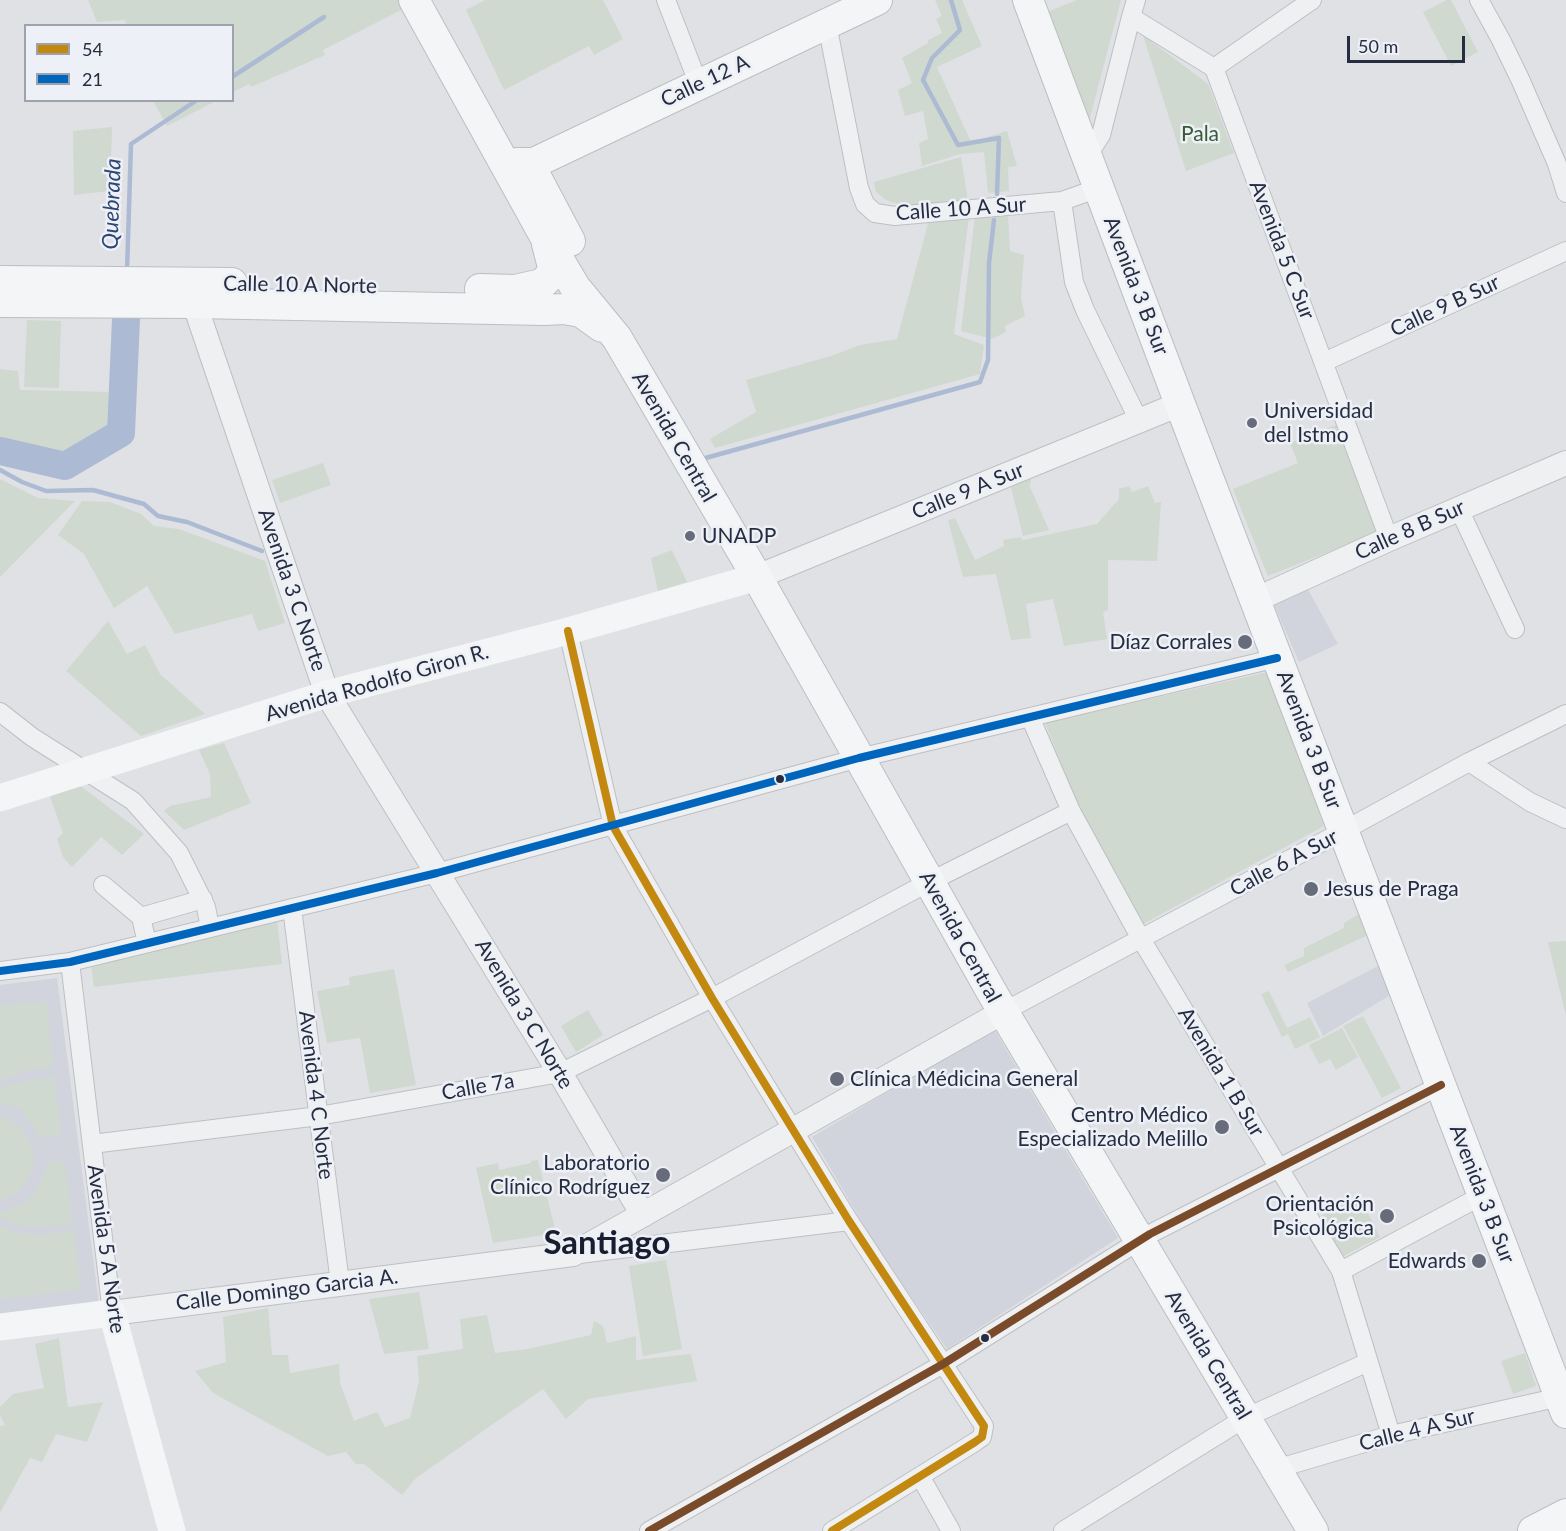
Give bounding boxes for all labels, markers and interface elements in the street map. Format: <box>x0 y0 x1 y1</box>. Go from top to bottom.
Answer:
legend <box>24 24 234 102</box>
scale bar <box>1350 24 1468 62</box>
text: 50 m <box>1358 35 1398 57</box>
text: 54 <box>82 38 103 60</box>
street label: Calle 12 A <box>657 50 753 112</box>
text: 21 <box>82 68 103 90</box>
park label: Pala <box>1181 121 1219 147</box>
water label: Quebrada <box>97 158 127 250</box>
street label: Avenida 5 C Sur <box>1244 177 1320 323</box>
street label: Calle 10 A Sur <box>895 192 1027 226</box>
street label: Avenida 3 B Sur <box>1098 213 1174 359</box>
street label: Calle 9 B Sur <box>1386 270 1504 342</box>
street label: Calle 10 A Norte <box>223 271 377 299</box>
street label: Avenida Central <box>627 367 721 507</box>
place label: Universidad del Istmo <box>1264 398 1373 448</box>
marker: Universidad del Istmo <box>1245 416 1259 430</box>
street label: Calle 9 A Sur <box>908 457 1028 525</box>
street label: Calle 8 B Sur <box>1351 495 1469 565</box>
street label: Avenida 3 C Norte <box>252 505 332 675</box>
place label: UNADP <box>702 523 776 549</box>
marker: UNADP <box>683 529 697 543</box>
place label: Díaz Corrales <box>1109 629 1232 655</box>
marker: Díaz Corrales <box>1236 633 1254 651</box>
street label: Avenida Rodolfo Giron R. <box>262 639 492 727</box>
street label: Avenida 3 B Sur <box>1271 667 1347 813</box>
unlabelled marker <box>774 773 786 785</box>
street label: Calle 6 A Sur <box>1226 824 1342 902</box>
street label: Avenida Central <box>914 867 1006 1007</box>
place label: Jesus de Praga <box>1324 876 1459 902</box>
marker: Jesus de Praga <box>1302 880 1320 898</box>
street label: Avenida 3 C Norte <box>469 935 579 1093</box>
street label: Avenida 1 B Sur <box>1173 1003 1269 1141</box>
street label: Avenida 4 C Norte <box>293 1009 339 1181</box>
place label: Clínica Médicina General <box>850 1066 1078 1092</box>
street label: Calle 7a <box>440 1068 516 1106</box>
marker: Clínica Médicina General <box>828 1070 846 1088</box>
place label: Centro Médico Especializado Melillo <box>1018 1102 1208 1152</box>
marker: Centro Médico Especializado Melillo <box>1213 1118 1231 1136</box>
street label: Avenida 3 B Sur <box>1444 1121 1520 1267</box>
place label: Laboratorio Clínico Rodríguez <box>490 1150 650 1200</box>
street label: Avenida 5 A Norte <box>82 1163 130 1335</box>
marker: Laboratorio Clínico Rodríguez <box>654 1166 672 1184</box>
place label: Orientación Psicológica <box>1265 1191 1374 1241</box>
marker: Orientación Psicológica <box>1378 1207 1396 1225</box>
district label: Santiago <box>543 1223 671 1263</box>
place label: Edwards <box>1388 1248 1466 1274</box>
marker: Edwards <box>1470 1252 1488 1270</box>
street label: Calle Domingo Garcia A. <box>174 1264 400 1316</box>
street label: Avenida Central <box>1160 1286 1256 1424</box>
unlabelled marker <box>979 1332 991 1344</box>
street label: Calle 4 A Sur <box>1356 1403 1478 1457</box>

